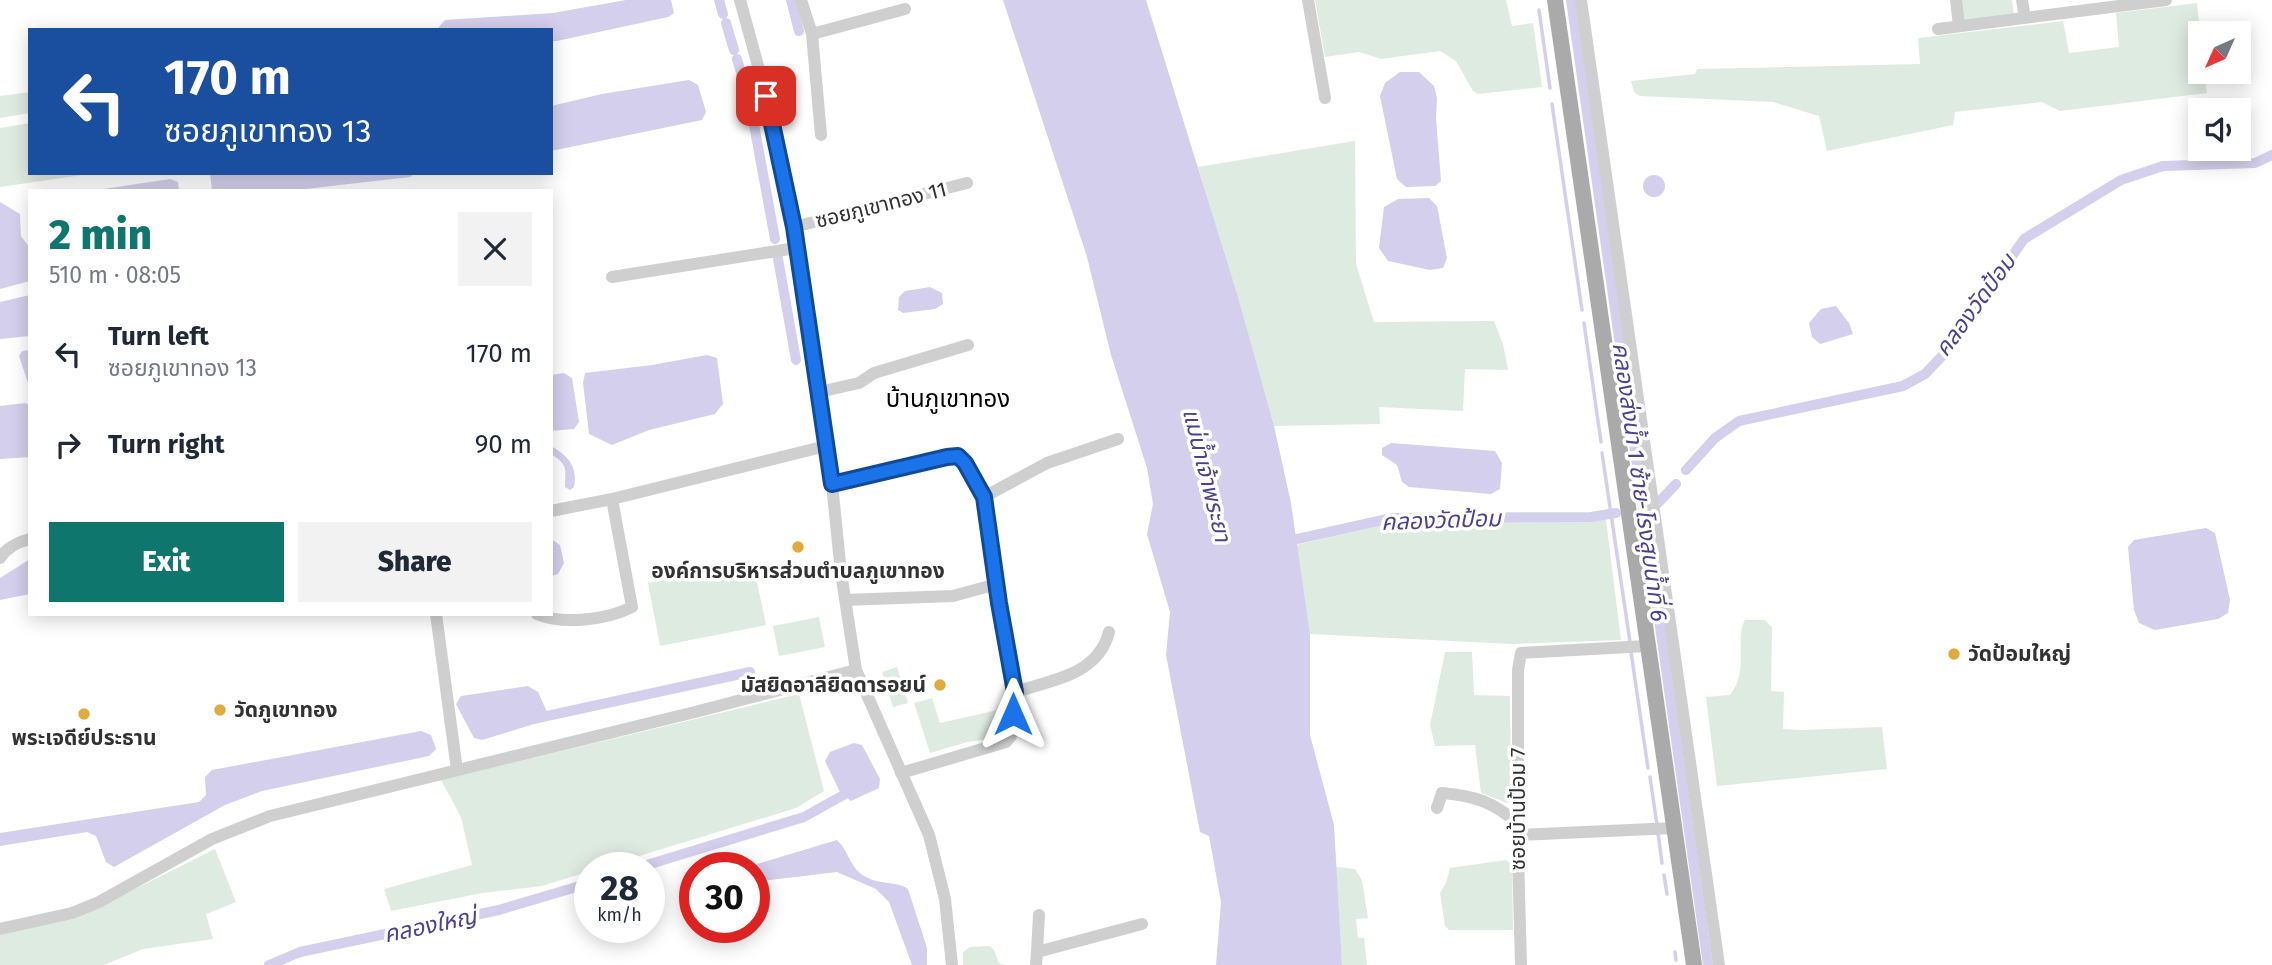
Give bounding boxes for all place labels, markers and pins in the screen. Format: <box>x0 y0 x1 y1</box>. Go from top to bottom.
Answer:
pin <box>736 66 796 126</box>
marker: องค์การบริหารส่วนตำบลภูเขาทอง <box>790 539 806 555</box>
place label: องค์การบริหารส่วนตำบลภูเขาทอง <box>651 558 945 584</box>
place label: วัดป้อมใหญ่ <box>1968 641 2071 667</box>
marker: วัดป้อมใหญ่ <box>1946 646 1962 662</box>
place label: มัสยิดอาลียิดดารอยน์ <box>740 672 926 698</box>
marker: มัสยิดอาลียิดดารอยน์ <box>932 677 948 693</box>
place label: วัดภูเขาทอง <box>234 697 338 723</box>
marker: วัดภูเขาทอง <box>212 702 228 718</box>
marker: พระเจดีย์ประธาน <box>76 706 92 722</box>
place label: พระเจดีย์ประธาน <box>12 725 156 751</box>

